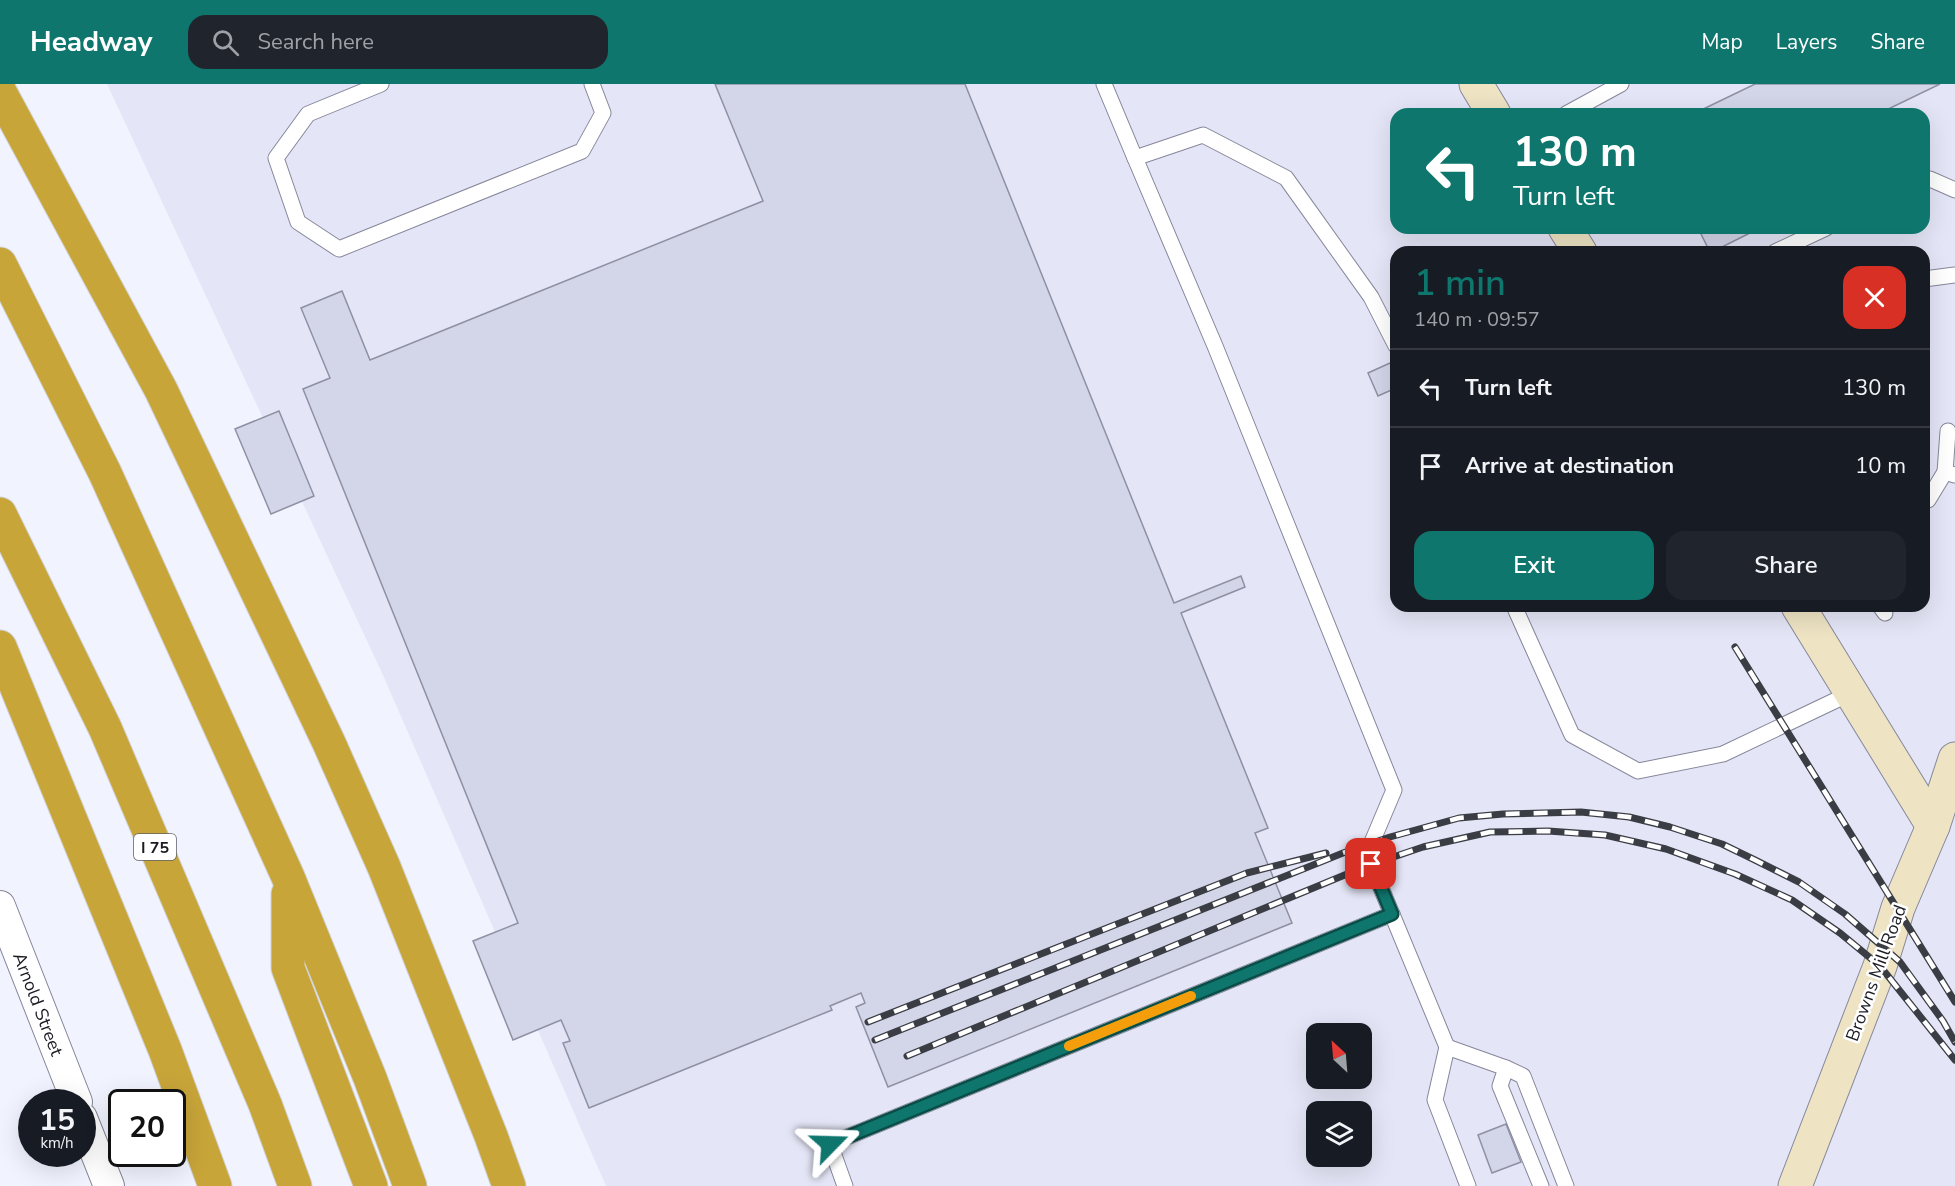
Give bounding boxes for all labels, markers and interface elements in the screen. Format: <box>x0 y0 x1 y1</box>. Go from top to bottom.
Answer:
search box <box>188 15 608 69</box>
text: Headway <box>30 23 152 61</box>
icon: search <box>209 26 242 59</box>
text: Search here <box>257 27 374 57</box>
text: Map <box>1701 28 1743 56</box>
text: Layers <box>1776 28 1837 56</box>
text: Share <box>1870 28 1925 56</box>
text: 130 m <box>1513 124 1637 181</box>
icon: left <box>1414 132 1492 210</box>
text: Turn left <box>1513 178 1614 215</box>
text: 1 min <box>1414 259 1506 308</box>
button: close <box>1843 266 1906 329</box>
text: 140 m · 09:57 <box>1414 306 1540 333</box>
icon: left <box>1414 372 1447 405</box>
text: Turn left <box>1465 373 1552 403</box>
text: 130 m <box>1842 373 1906 403</box>
icon: arrive <box>1414 450 1447 483</box>
text: Arrive at destination <box>1465 451 1674 481</box>
text: 10 m <box>1855 451 1906 481</box>
button: Exit <box>1414 531 1654 600</box>
button: Share <box>1666 531 1906 600</box>
road number: I 75 <box>134 834 176 860</box>
pin <box>1345 838 1396 889</box>
icon: arrive <box>1354 847 1387 880</box>
street label: Browns Mill Road <box>1840 901 1912 1045</box>
street label: Arnold Street <box>7 949 69 1060</box>
north arrow <box>1306 1023 1372 1089</box>
map controls <box>1306 1023 1372 1167</box>
speed limit sign: 20 <box>108 1089 186 1167</box>
text: 15 <box>39 1100 75 1141</box>
button: layers <box>1306 1101 1372 1167</box>
position arrow <box>798 1112 862 1176</box>
text: km/h <box>40 1133 74 1153</box>

